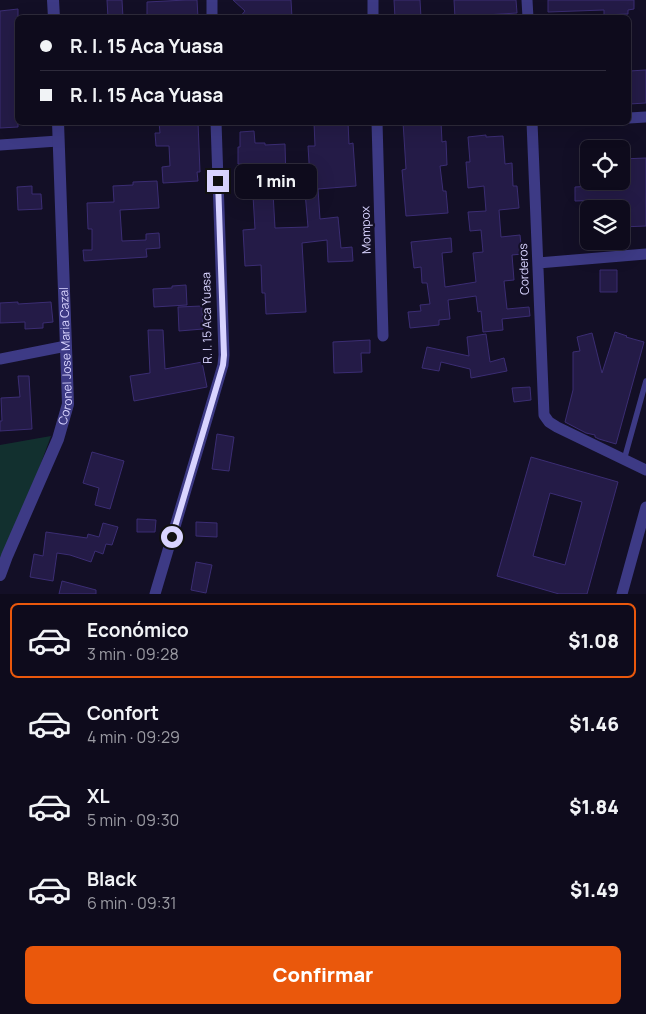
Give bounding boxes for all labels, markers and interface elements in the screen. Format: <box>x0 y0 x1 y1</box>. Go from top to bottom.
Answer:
text: R. I. 15 Aca Yuasa <box>70 33 223 59</box>
text: R. I. 15 Aca Yuasa <box>70 82 223 108</box>
map controls <box>580 140 630 250</box>
button: locate <box>580 140 630 190</box>
callout: 1 min <box>236 164 318 198</box>
route end <box>207 170 229 192</box>
text: 1 min <box>256 170 296 192</box>
button: layers <box>580 200 630 250</box>
street label: Mompox <box>356 205 375 254</box>
street label: Corderos <box>514 243 533 295</box>
street label: R. I. 15 Aca Yuasa <box>197 272 216 364</box>
street label: Coronel Jose Maria Cazal <box>53 287 76 427</box>
route start <box>161 526 183 548</box>
text: Económico <box>87 617 189 643</box>
icon: car <box>27 618 72 663</box>
text: $1.08 <box>568 628 619 654</box>
text: 3 min · 09:28 <box>87 643 179 665</box>
text: Confort <box>87 700 159 726</box>
icon: car <box>27 701 72 746</box>
text: $1.46 <box>569 711 619 737</box>
text: 4 min · 09:29 <box>87 726 180 748</box>
text: XL <box>87 783 110 809</box>
icon: car <box>27 784 72 829</box>
text: $1.84 <box>569 794 619 820</box>
text: 5 min · 09:30 <box>87 809 179 831</box>
text: Black <box>87 866 136 892</box>
icon: car <box>27 867 72 912</box>
text: $1.49 <box>570 877 619 903</box>
text: 6 min · 09:31 <box>87 892 177 914</box>
button: Confirmar <box>25 946 621 1004</box>

